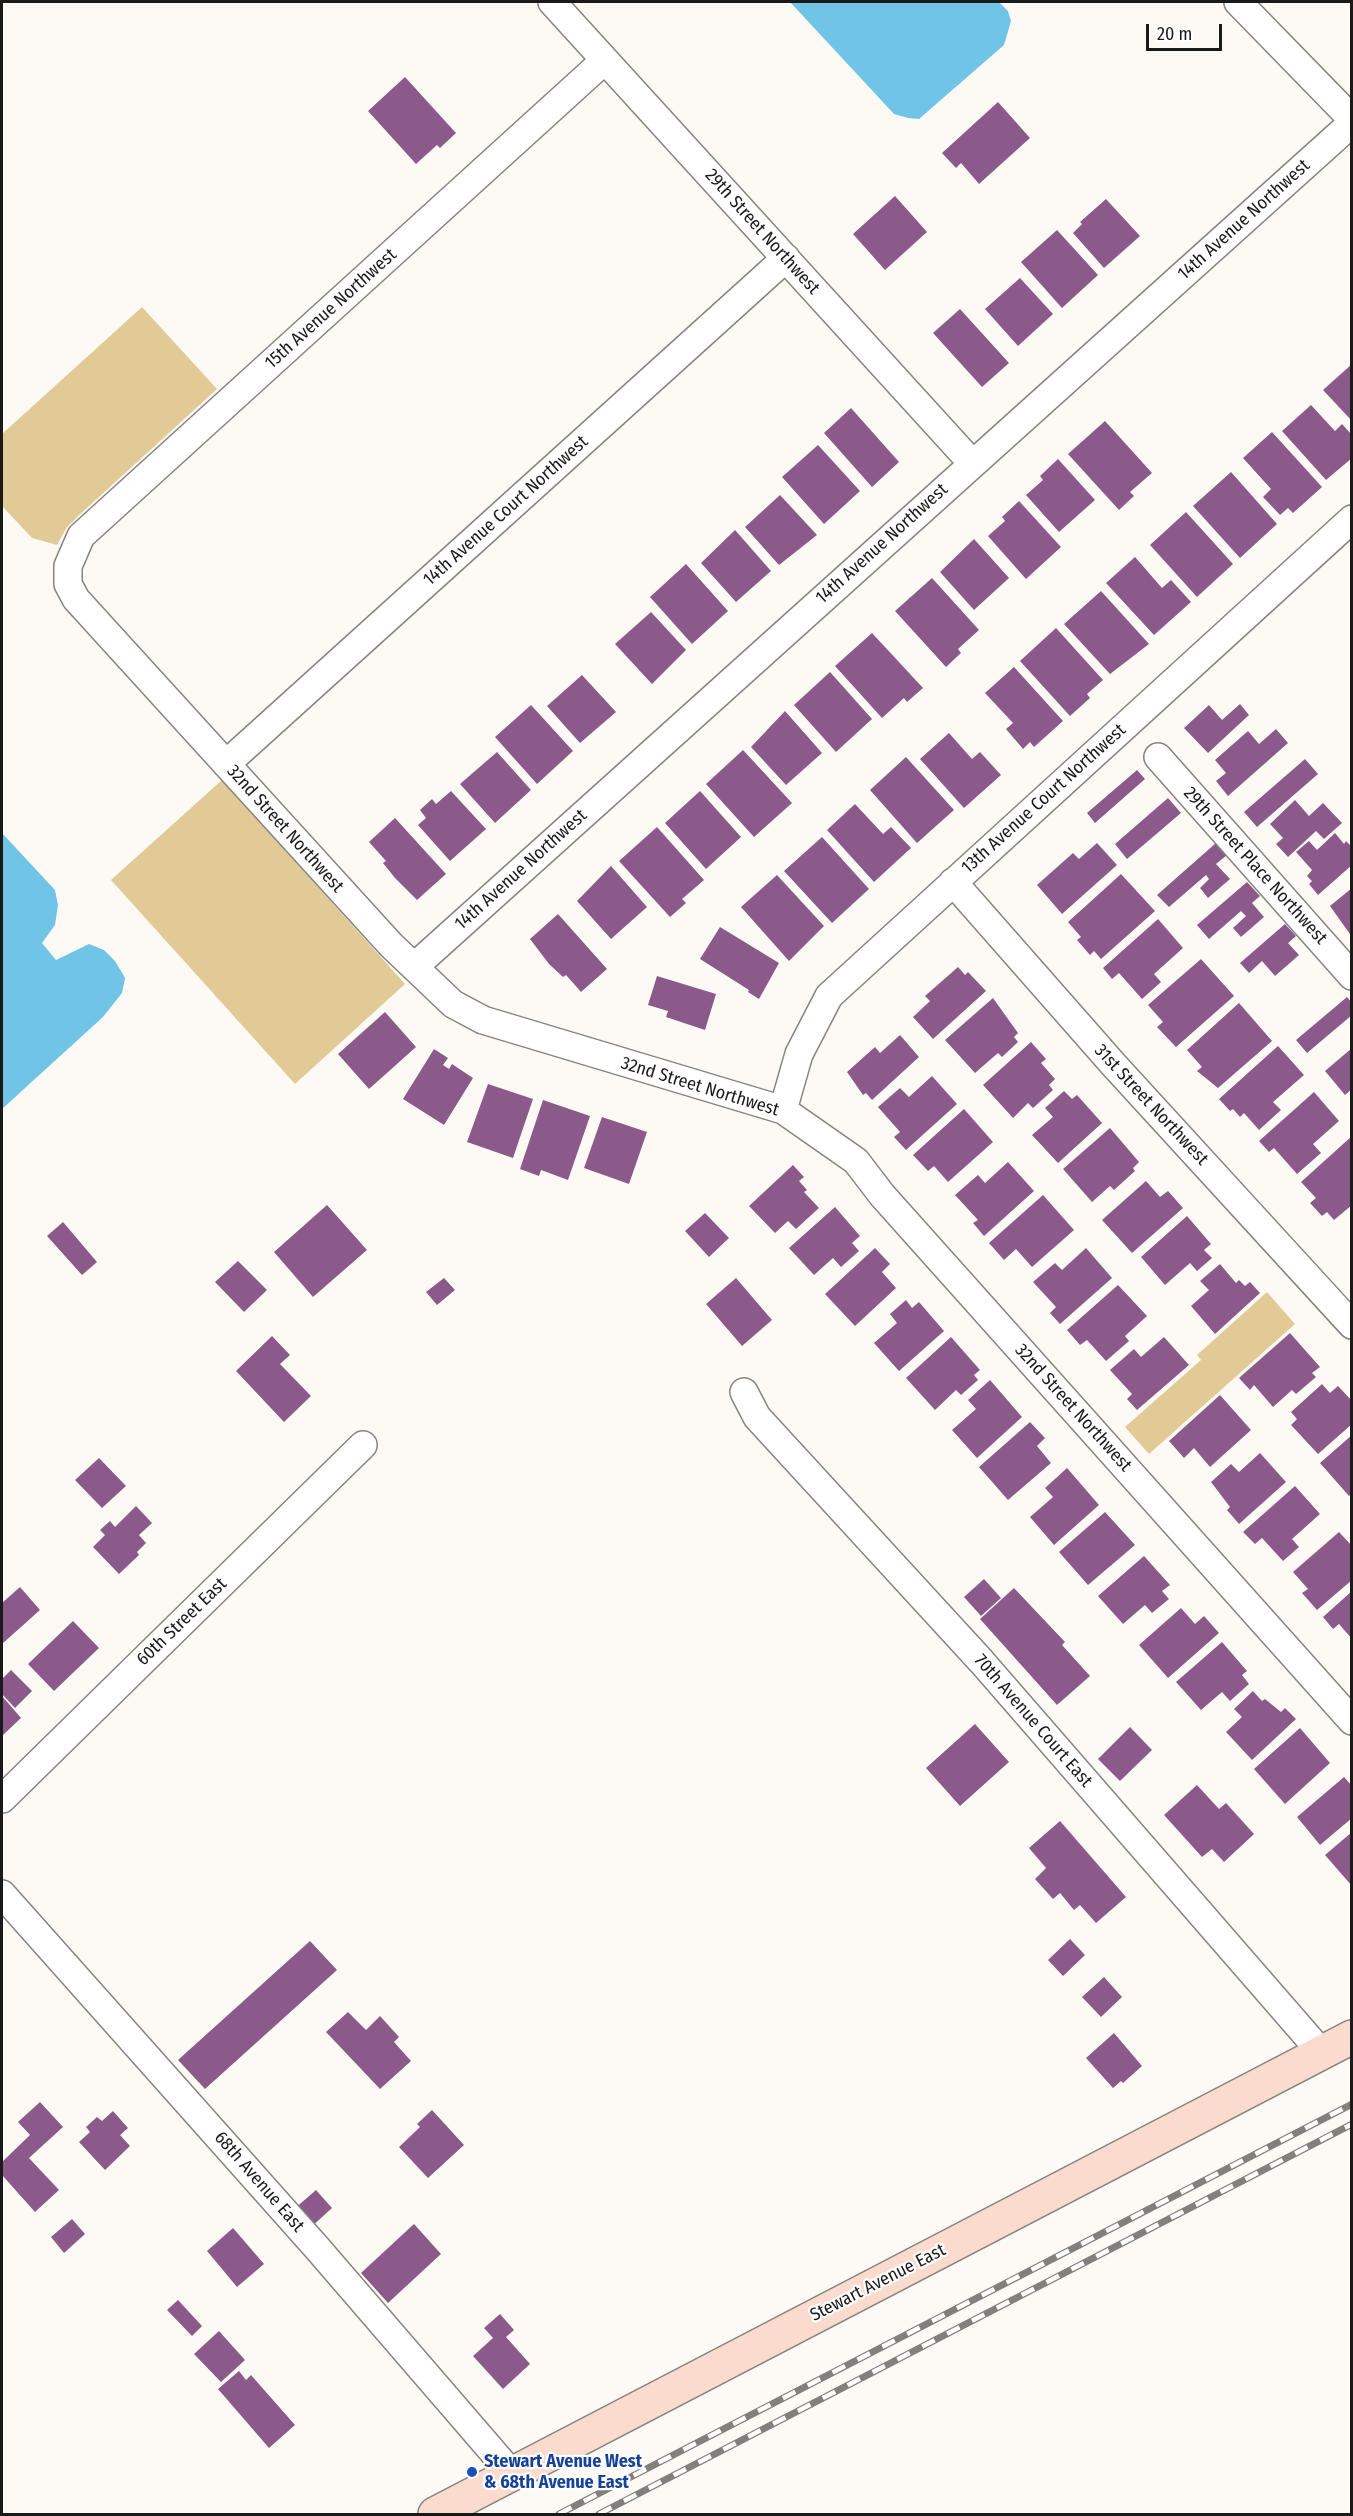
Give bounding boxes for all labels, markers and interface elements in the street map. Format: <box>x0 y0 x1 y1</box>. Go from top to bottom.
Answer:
scale bar <box>1149 12 1226 50</box>
text: 20 m <box>1157 23 1192 45</box>
street label: 14th Avenue Northwest <box>1174 155 1314 285</box>
street label: 29th Street Northwest <box>700 165 824 299</box>
street label: 15th Avenue Northwest <box>261 244 401 374</box>
street label: 14th Avenue Court Northwest <box>419 431 593 591</box>
street label: 14th Avenue Northwest <box>812 479 952 609</box>
street label: 13th Avenue Court Northwest <box>957 720 1131 878</box>
street label: 32nd Street Northwest <box>222 761 348 897</box>
street label: 29th Street Place Northwest <box>1179 783 1331 949</box>
street label: 14th Avenue Northwest <box>451 805 591 935</box>
street label: 31st Street Northwest <box>1089 1040 1213 1170</box>
street label: 32nd Street Northwest <box>618 1053 782 1121</box>
street label: 32nd Street Northwest <box>1010 1340 1136 1476</box>
street label: 60th Street East <box>132 1574 232 1670</box>
street label: 70th Avenue Court East <box>969 1650 1097 1792</box>
street label: 68th Avenue East <box>209 2127 309 2237</box>
street label: Stewart Avenue East <box>807 2240 949 2326</box>
place label: Stewart Avenue West & 68th Avenue East <box>484 2451 642 2494</box>
marker: Stewart Avenue West & 68th Avenue East <box>465 2465 479 2479</box>

